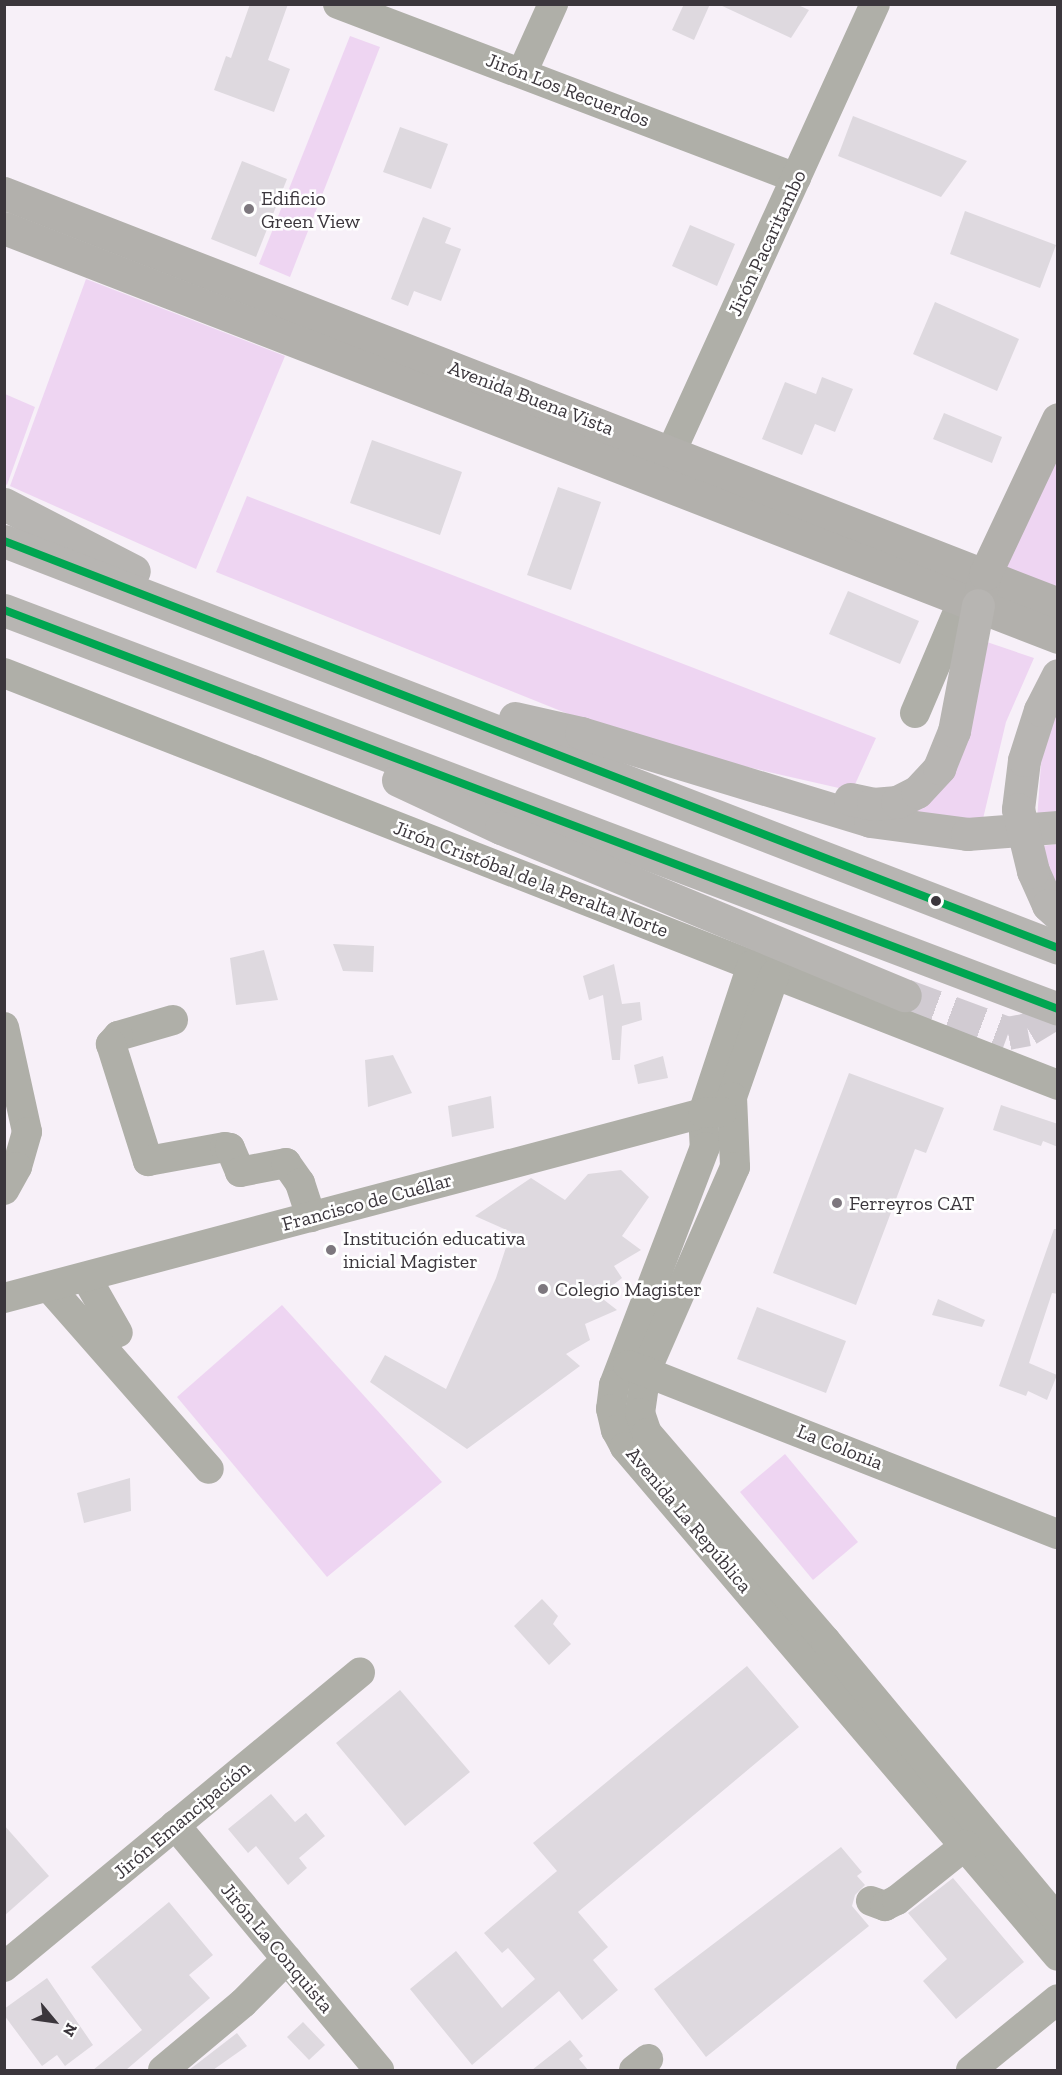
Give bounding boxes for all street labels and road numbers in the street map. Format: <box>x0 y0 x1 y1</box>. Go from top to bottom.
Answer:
street label: Jirón Los Recuerdos <box>483 48 653 132</box>
street label: Jirón Pacaritambo <box>723 166 811 320</box>
street label: Avenida Buena Vista <box>445 355 617 441</box>
street label: Jirón Cristóbal de la Peralta Norte <box>390 815 672 943</box>
street label: Francisco de Cuéllar <box>279 1168 455 1236</box>
street label: La Colonia <box>794 1419 886 1475</box>
street label: Avenida La República <box>621 1442 757 1598</box>
street label: Jirón Emancipación <box>109 1756 255 1884</box>
street label: Jirón La Conquista <box>216 1878 338 2018</box>

